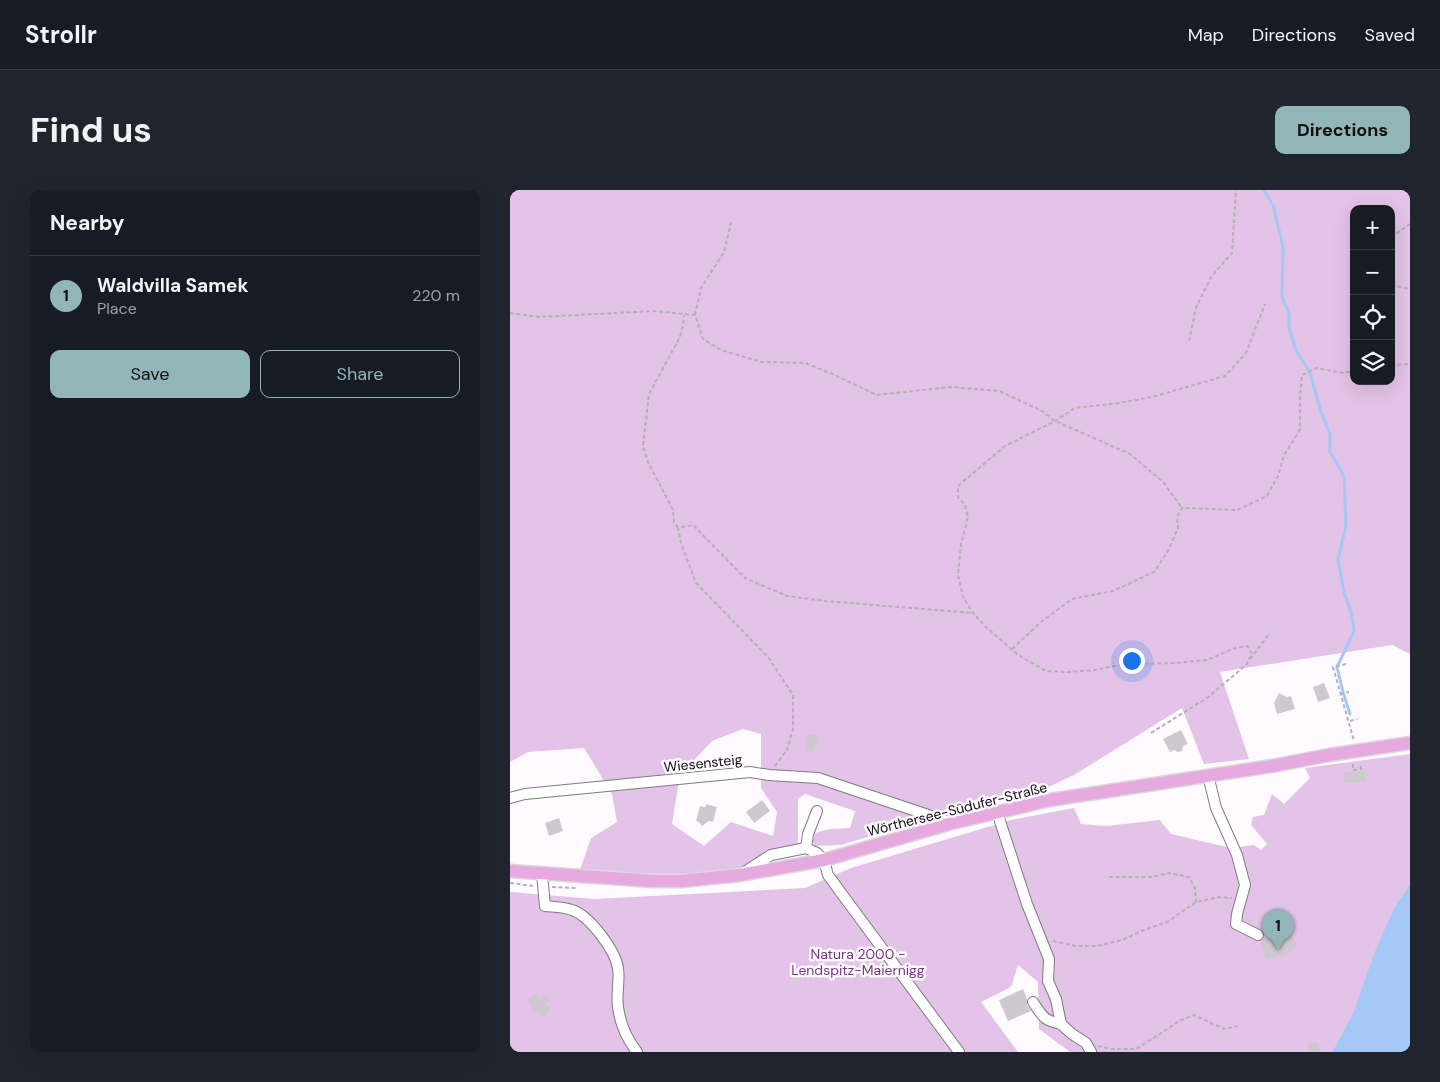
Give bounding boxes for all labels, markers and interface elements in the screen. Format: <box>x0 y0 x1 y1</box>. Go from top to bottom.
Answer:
text: Strollr <box>25 19 97 50</box>
text: Map <box>1188 23 1224 47</box>
text: Directions <box>1252 23 1337 47</box>
text: Saved <box>1365 23 1415 47</box>
button: Directions <box>1275 106 1410 154</box>
text: Find us <box>30 107 152 153</box>
map controls <box>1350 205 1395 385</box>
button: + <box>1350 205 1395 250</box>
text: Nearby <box>50 209 124 237</box>
button: − <box>1350 250 1395 295</box>
text: Waldvilla Samek <box>97 273 248 298</box>
text: 1 <box>63 285 69 306</box>
text: 220 m <box>412 285 460 306</box>
button: locate <box>1350 295 1395 340</box>
text: Place <box>97 298 137 319</box>
button: layers <box>1350 340 1395 385</box>
button: Save <box>50 350 250 398</box>
button: Share <box>260 350 460 398</box>
your location <box>1119 648 1145 674</box>
street label: Wiesensteig <box>663 750 743 776</box>
street label: Wörthersee-Südufer-Straße <box>865 778 1049 840</box>
pin: 1 <box>1262 909 1294 950</box>
park label: Natura 2000 - Lendspitz-Maiernigg <box>791 945 925 979</box>

